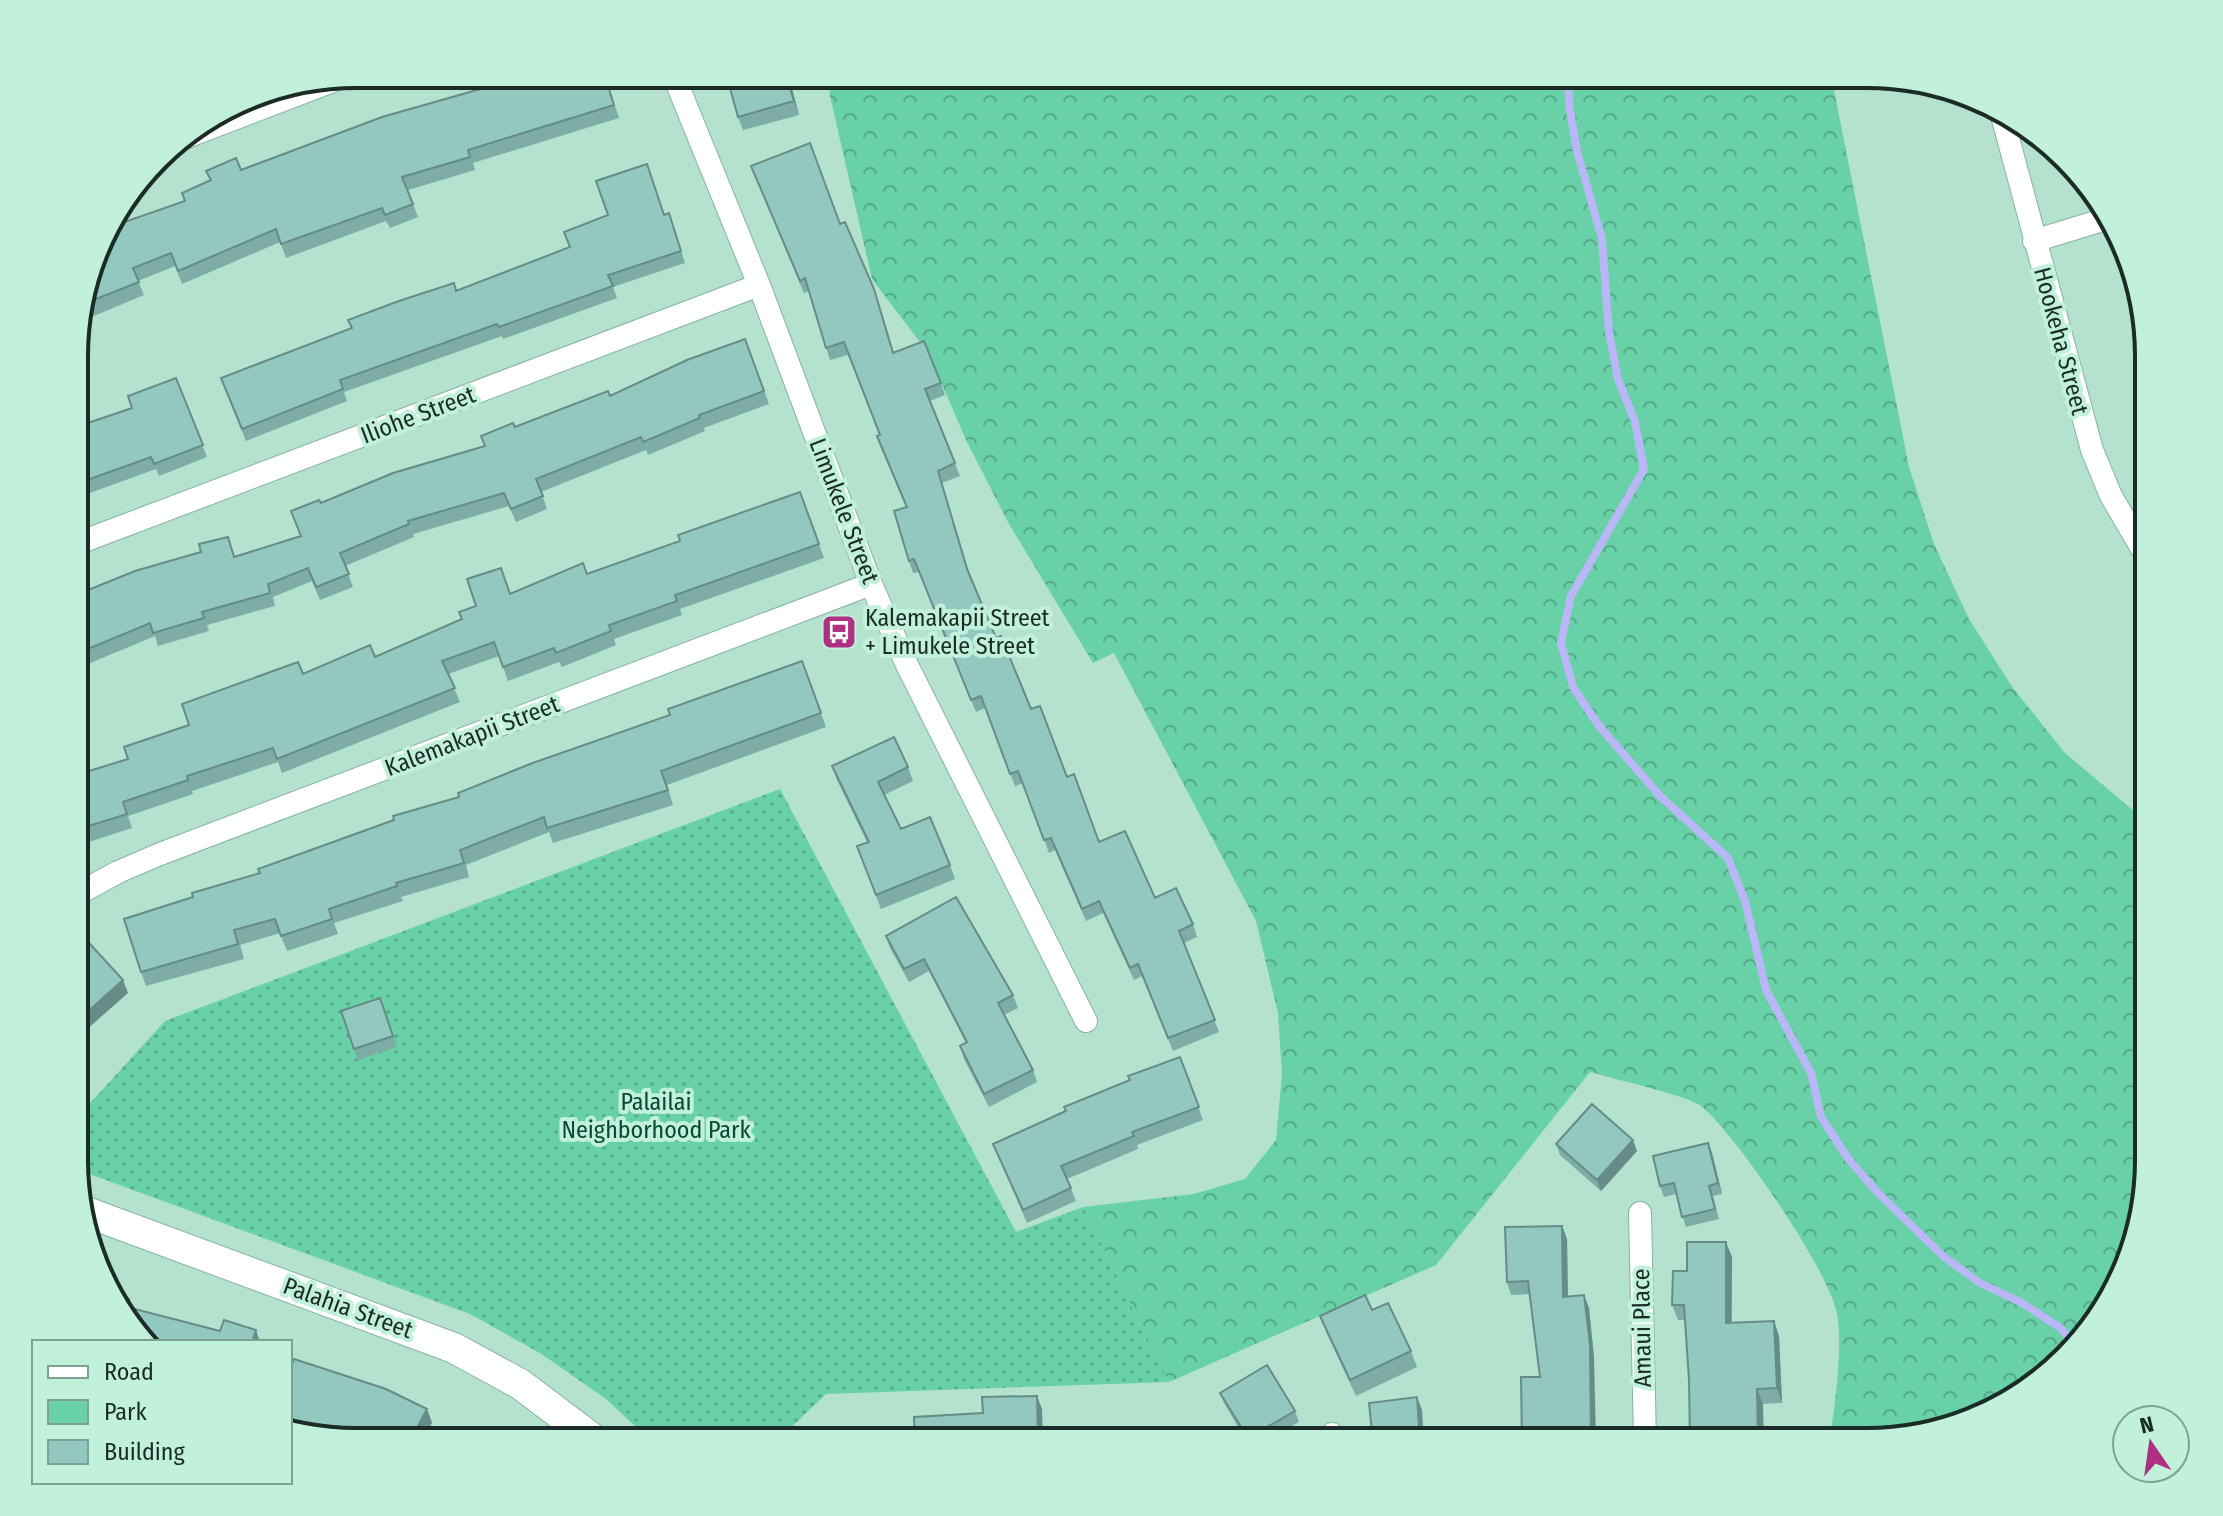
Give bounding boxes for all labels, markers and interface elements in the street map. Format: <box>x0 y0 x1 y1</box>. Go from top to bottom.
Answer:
street label: Hookeha Street <box>2028 264 2094 418</box>
street label: Iliohe Street <box>357 380 479 450</box>
street label: Limukele Street <box>803 434 885 588</box>
place label: Kalemakapii Street + Limukele Street <box>865 604 1050 660</box>
bus stop icon: Kalemakapii Street + Limukele Street <box>820 613 858 651</box>
street label: Kalemakapii Street <box>381 690 563 782</box>
park label: Palailai Neighborhood Park <box>561 1088 751 1144</box>
street label: Amaui Place <box>1627 1268 1657 1388</box>
street label: Palahia Street <box>279 1272 417 1344</box>
legend <box>32 1340 292 1484</box>
text: Road <box>104 1358 154 1386</box>
text: Park <box>104 1398 147 1426</box>
north arrow <box>2111 1404 2191 1484</box>
text: N <box>2137 1410 2156 1440</box>
text: Building <box>104 1438 186 1466</box>

